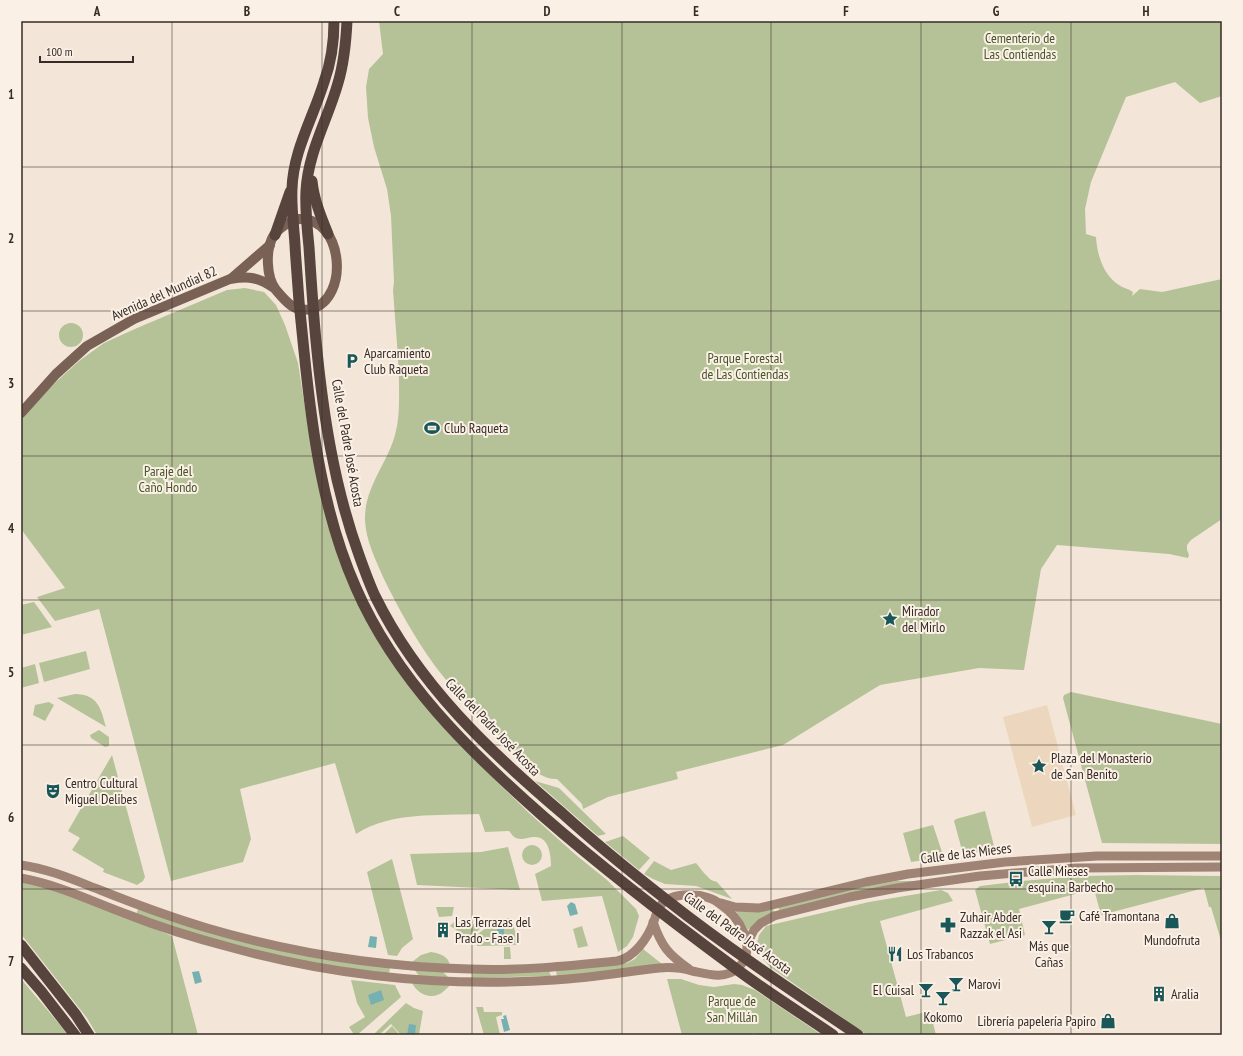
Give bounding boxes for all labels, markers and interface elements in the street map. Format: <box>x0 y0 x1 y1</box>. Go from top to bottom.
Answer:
text: A <box>93 3 101 20</box>
text: B <box>244 3 250 20</box>
text: C <box>394 3 400 20</box>
text: D <box>544 3 551 20</box>
text: E <box>693 3 699 20</box>
text: F <box>843 3 849 20</box>
text: G <box>993 3 1000 20</box>
text: H <box>1143 3 1150 20</box>
park label: Cementerio de Las Contiendas <box>984 29 1056 63</box>
scale bar <box>40 38 133 64</box>
text: 100 m <box>46 44 73 59</box>
text: 1 <box>8 86 14 103</box>
text: 2 <box>8 230 14 247</box>
street label: Avenida del Mundial 82 <box>108 262 220 324</box>
place label: Aparcamiento Club Raqueta <box>364 344 431 378</box>
park label: Parque Forestal de Las Contiendas <box>701 349 789 383</box>
parking icon: Aparcamiento Club Raqueta <box>343 352 361 370</box>
text: 3 <box>8 375 14 392</box>
street label: Calle del Padre José Acosta <box>328 378 368 508</box>
sports icon: Club Raqueta <box>423 419 441 437</box>
place label: Club Raqueta <box>444 419 508 437</box>
park label: Paraje del Caño Hondo <box>139 462 197 496</box>
text: 4 <box>8 520 15 537</box>
place label: Mirador del Mirlo <box>902 602 945 636</box>
place icon: Mirador del Mirlo <box>881 610 899 628</box>
text: 5 <box>8 664 14 681</box>
street label: Calle del Padre José Acosta <box>442 674 544 780</box>
place label: Plaza del Monasterio de San Benito <box>1051 749 1152 783</box>
place icon: Plaza del Monasterio de San Benito <box>1030 757 1048 775</box>
place label: Centro Cultural Miguel Delibes <box>65 774 139 808</box>
theatre icon: Centro Cultural Miguel Delibes <box>44 782 62 800</box>
text: 6 <box>8 809 14 826</box>
street label: Calle de las Mieses <box>920 838 1013 868</box>
place label: Calle Mieses esquina Barbecho <box>1028 862 1113 896</box>
bus stop icon: Calle Mieses esquina Barbecho <box>1007 870 1025 888</box>
street label: Calle del Padre José Acosta <box>680 888 796 978</box>
cafe icon: Café Tramontana <box>1058 907 1076 925</box>
place label: Café Tramontana <box>1079 907 1160 925</box>
place label: Zuhair Abder Razzak el Asi <box>960 908 1022 942</box>
shop icon: Mundofruta <box>1163 912 1181 930</box>
place label: Las Terrazas del Prado - Fase I <box>455 913 532 947</box>
pharmacy icon: Zuhair Abder Razzak el Asi <box>939 916 957 934</box>
bar icon: Más que Cañas <box>1040 918 1058 936</box>
building icon: Las Terrazas del Prado - Fase I <box>434 921 452 939</box>
place label: Mundofruta <box>1144 931 1200 949</box>
place label: Más que Cañas <box>1029 937 1069 971</box>
restaurant icon: Los Trabancos <box>886 945 904 963</box>
place label: Los Trabancos <box>907 945 974 963</box>
text: 7 <box>8 953 14 970</box>
bar icon: Marovi <box>947 975 965 993</box>
place label: Marovi <box>968 975 1001 993</box>
place label: El Cuisal <box>873 981 915 999</box>
bar icon: El Cuisal <box>917 981 935 999</box>
building icon: Aralia <box>1150 985 1168 1003</box>
place label: Aralia <box>1171 985 1199 1003</box>
bar icon: Kokomo <box>934 989 952 1007</box>
park label: Parque de San Millán <box>707 992 757 1026</box>
place label: Kokomo <box>924 1008 962 1026</box>
place label: Librería papelería Papiro <box>977 1012 1096 1030</box>
shop icon: Librería papelería Papiro <box>1099 1012 1117 1030</box>

